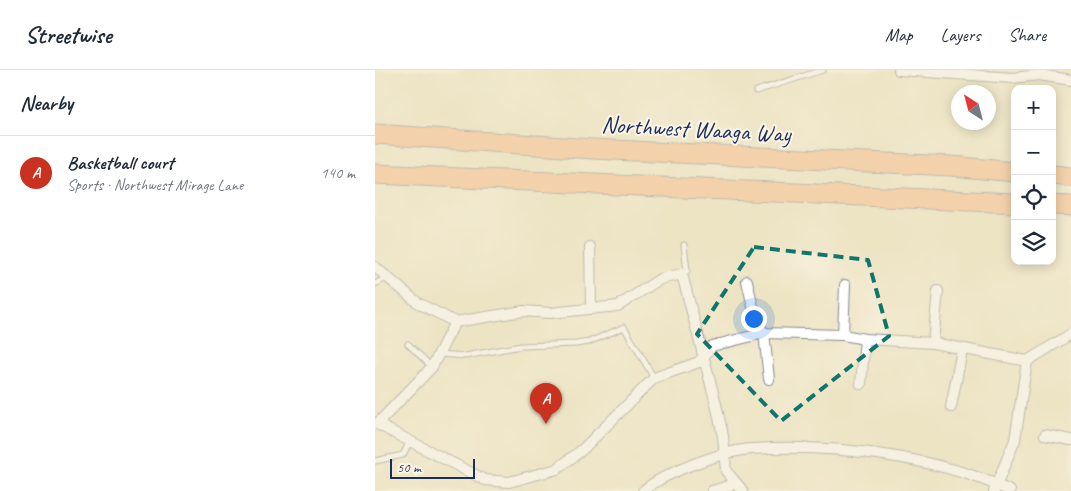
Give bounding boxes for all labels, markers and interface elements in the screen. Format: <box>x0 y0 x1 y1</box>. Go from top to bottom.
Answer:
text: Streetwise <box>25 20 111 50</box>
text: Map <box>885 24 913 46</box>
text: Layers <box>941 24 980 46</box>
text: Share <box>1008 24 1046 46</box>
north arrow <box>951 85 996 130</box>
map controls <box>1011 85 1056 265</box>
button: + <box>1011 85 1056 130</box>
text: Nearby <box>20 90 73 116</box>
street label: Northwest Waaga Way <box>601 109 793 149</box>
button: − <box>1011 130 1056 175</box>
text: Basketball court <box>67 151 174 175</box>
text: A <box>32 163 40 183</box>
text: 140 m <box>321 163 355 183</box>
text: Sports · Northwest Mirage Lane <box>67 175 243 195</box>
button: locate <box>1011 175 1056 220</box>
button: layers <box>1011 220 1056 265</box>
your location <box>741 306 767 332</box>
pin: A <box>530 383 562 424</box>
scale bar <box>390 456 475 479</box>
text: 50 m <box>397 459 421 476</box>

